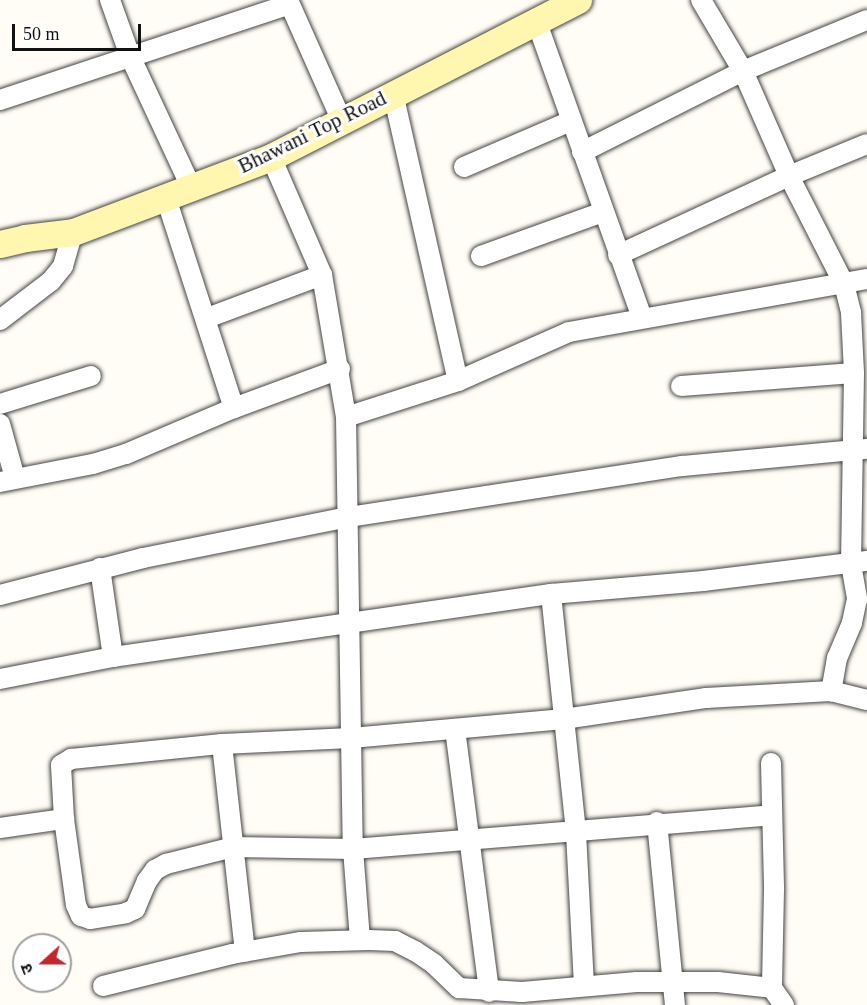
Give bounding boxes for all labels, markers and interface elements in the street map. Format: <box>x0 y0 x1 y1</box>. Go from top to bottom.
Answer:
scale bar <box>15 12 144 50</box>
text: 50 m <box>23 24 60 44</box>
street label: Bhawani Top Road <box>234 85 390 179</box>
north arrow <box>12 933 72 993</box>
text: उ <box>17 961 36 976</box>

